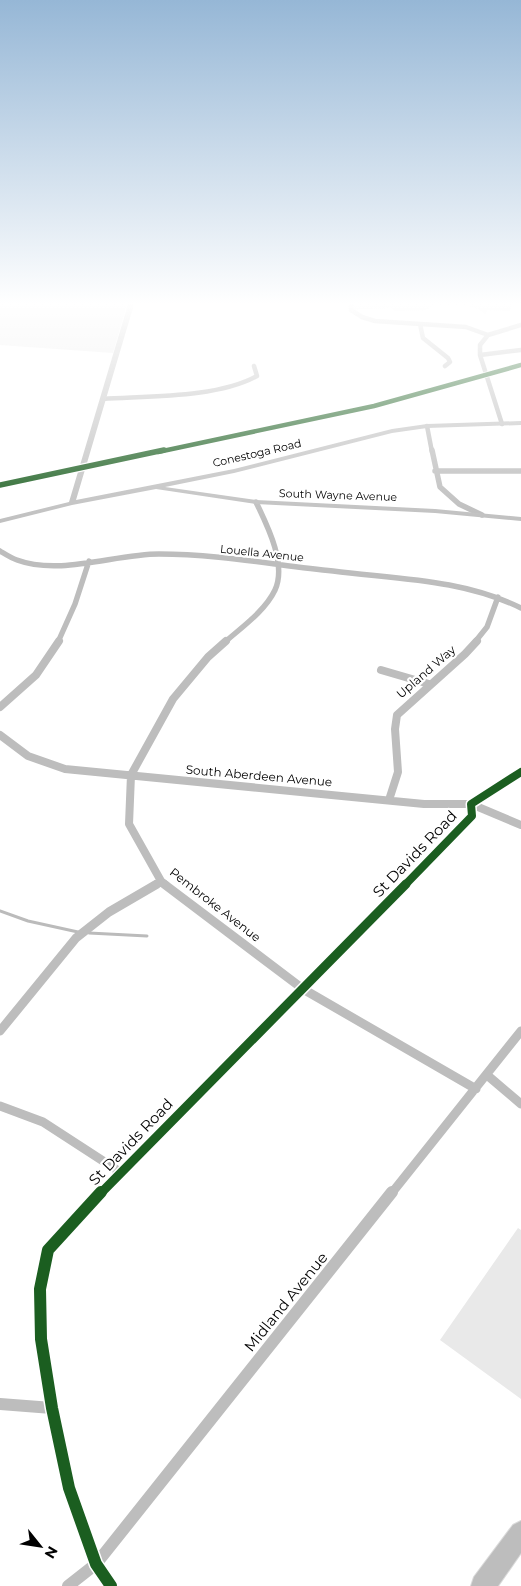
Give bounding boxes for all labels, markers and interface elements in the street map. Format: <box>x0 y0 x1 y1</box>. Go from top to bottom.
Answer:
street label: Conestoga Road <box>211 436 303 470</box>
street label: South Wayne Avenue <box>279 486 398 504</box>
street label: Louella Avenue <box>219 542 305 564</box>
street label: Upland Way <box>393 642 459 701</box>
street label: South Aberdeen Avenue <box>185 762 333 789</box>
street label: St Davids Road <box>369 806 461 901</box>
street label: Pembroke Avenue <box>167 864 264 945</box>
street label: St Davids Road <box>85 1094 177 1189</box>
street label: Midland Avenue <box>240 1248 331 1355</box>
north arrow <box>15 1521 65 1571</box>
text: N <box>41 1543 62 1562</box>

